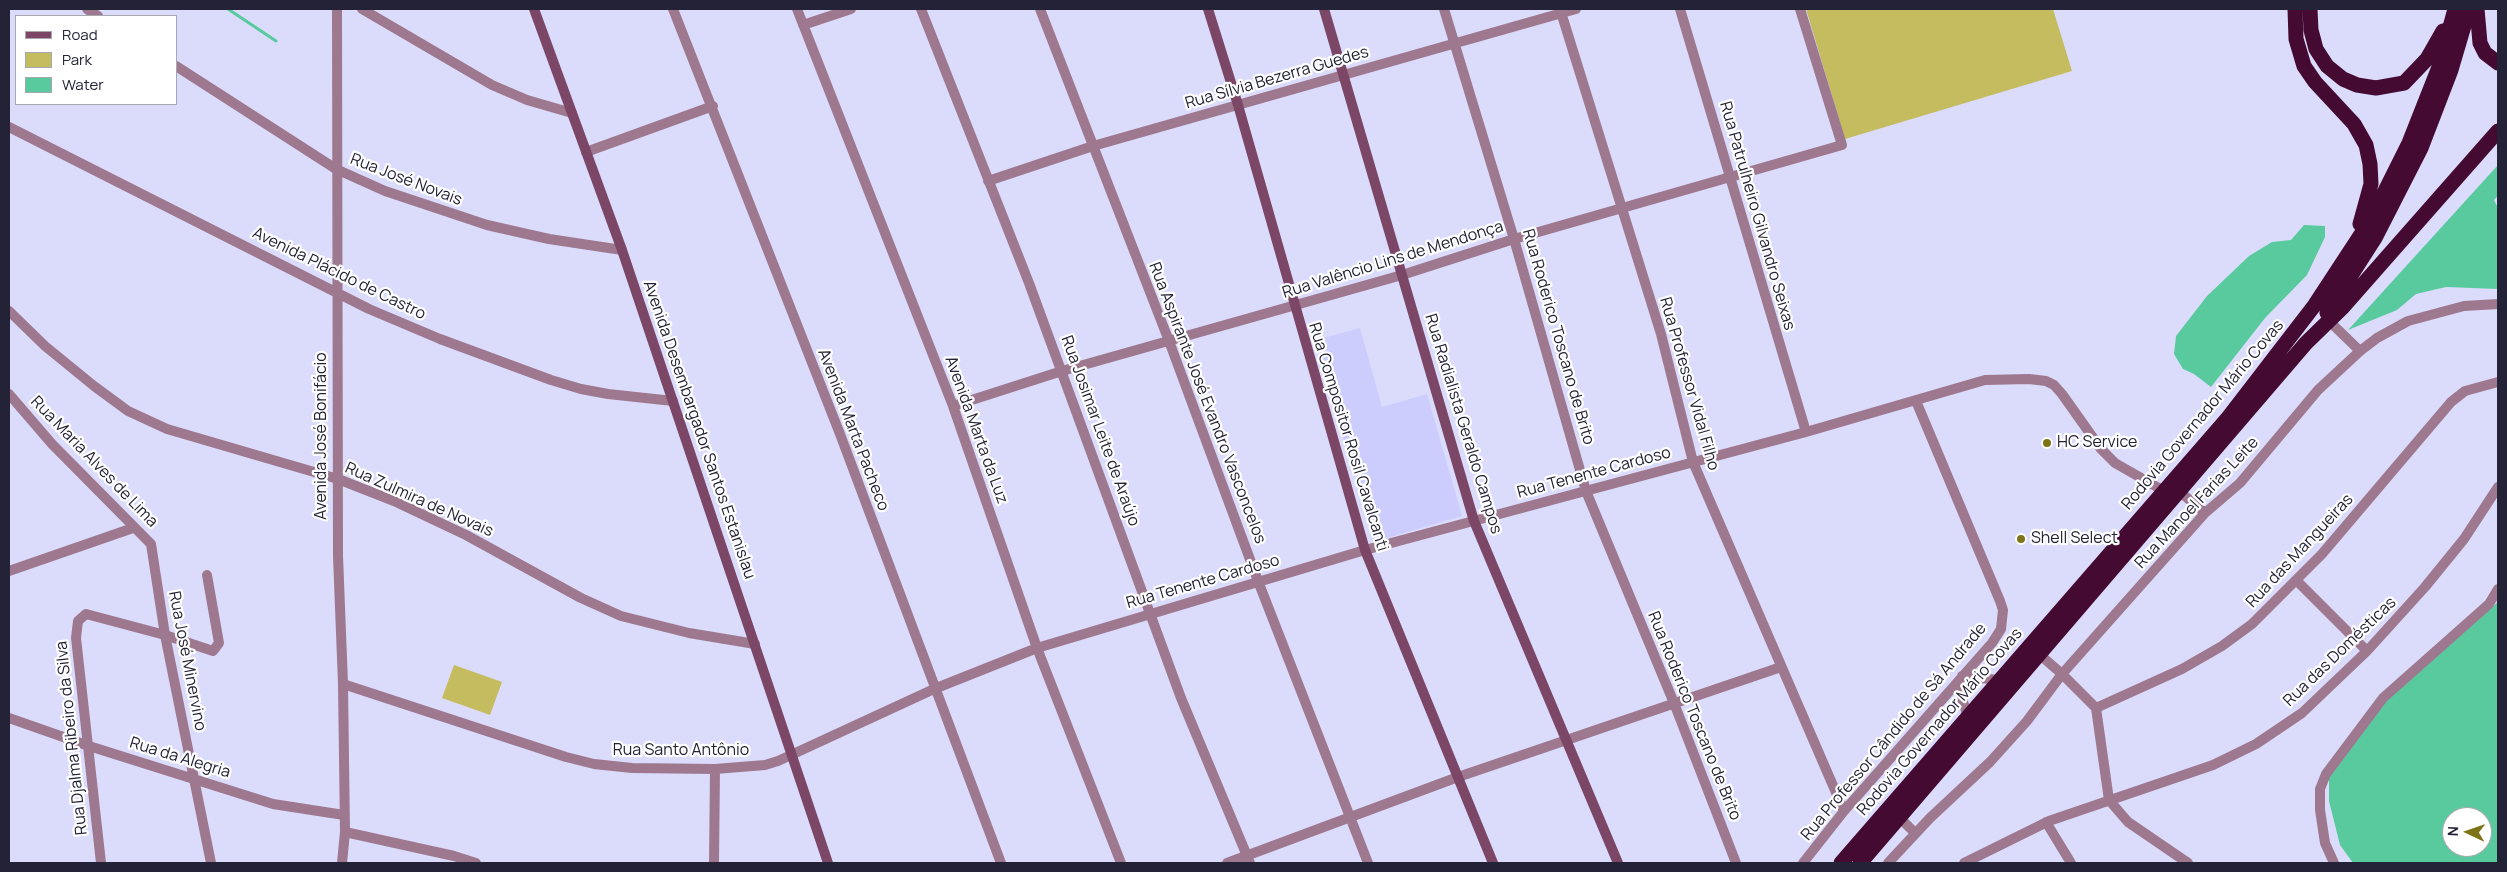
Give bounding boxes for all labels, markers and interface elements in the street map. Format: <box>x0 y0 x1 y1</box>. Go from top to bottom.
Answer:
legend <box>15 15 178 105</box>
text: Road <box>62 24 98 45</box>
street label: Rua Sílvia Bezerra Guedes <box>1183 43 1371 113</box>
text: Park <box>62 49 92 70</box>
text: Water <box>62 74 104 95</box>
street label: Rua Patrulheiro Gilvandro Seixas <box>1715 99 1799 333</box>
street label: Rua José Novais <box>347 150 465 210</box>
street label: Rua Valêncio Lins de Mendonça <box>1280 217 1506 303</box>
street label: Avenida Plácido de Castro <box>249 224 429 324</box>
street label: Rua Roderico Toscano de Brito <box>1518 227 1598 447</box>
street label: Rua Aspirante José Evandro Vasconcelos <box>1144 260 1270 546</box>
street label: Avenida Desembargador Santos Estanislau <box>639 278 759 582</box>
street label: Rua Professor Vidal Filho <box>1655 295 1723 473</box>
street label: Rua Radialista Geraldo Campos <box>1420 312 1506 536</box>
street label: Rodovia Governador Mário Covas <box>2118 316 2288 514</box>
street label: Rua Compositor Rosil Cavalcanti <box>1304 320 1392 554</box>
street label: Rua Josimar Leite de Araújo <box>1057 333 1143 529</box>
street label: Avenida Marta Pacheco <box>813 346 893 514</box>
street label: Avenida José Bonifácio <box>312 352 332 520</box>
street label: Avenida Marta da Luz <box>940 354 1012 506</box>
street label: Rua Maria Alves de Lima <box>26 393 162 531</box>
place label: HC Service <box>2057 433 2137 453</box>
street label: Rua Manoel Farias Leite <box>2131 433 2263 573</box>
marker: HC Service <box>2041 437 2053 449</box>
street label: Rua Tenente Cardoso <box>1515 443 1673 503</box>
street label: Rua Zulmira de Novais <box>342 459 496 541</box>
street label: Rua das Mangueiras <box>2242 490 2358 612</box>
place label: Shell Select <box>2031 529 2118 549</box>
marker: Shell Select <box>2015 533 2027 545</box>
street label: Rua Tenente Cardoso <box>1124 551 1282 613</box>
street label: Rua José Minervino <box>164 589 210 733</box>
street label: Rua das Domésticas <box>2280 593 2400 711</box>
street label: Rua Roderico Toscano de Brito <box>1643 609 1745 823</box>
street label: Rua Professor Cândido de Sá Andrade <box>1797 619 1991 845</box>
street label: Rodovia Governador Mário Covas <box>1853 624 2027 820</box>
street label: Rua Djalma Ribeiro da Silva <box>52 640 92 836</box>
street label: Rua da Alegria <box>127 734 233 782</box>
street label: Rua Santo Antônio <box>613 741 749 761</box>
north arrow <box>2442 807 2492 857</box>
text: N <box>2443 826 2462 837</box>

